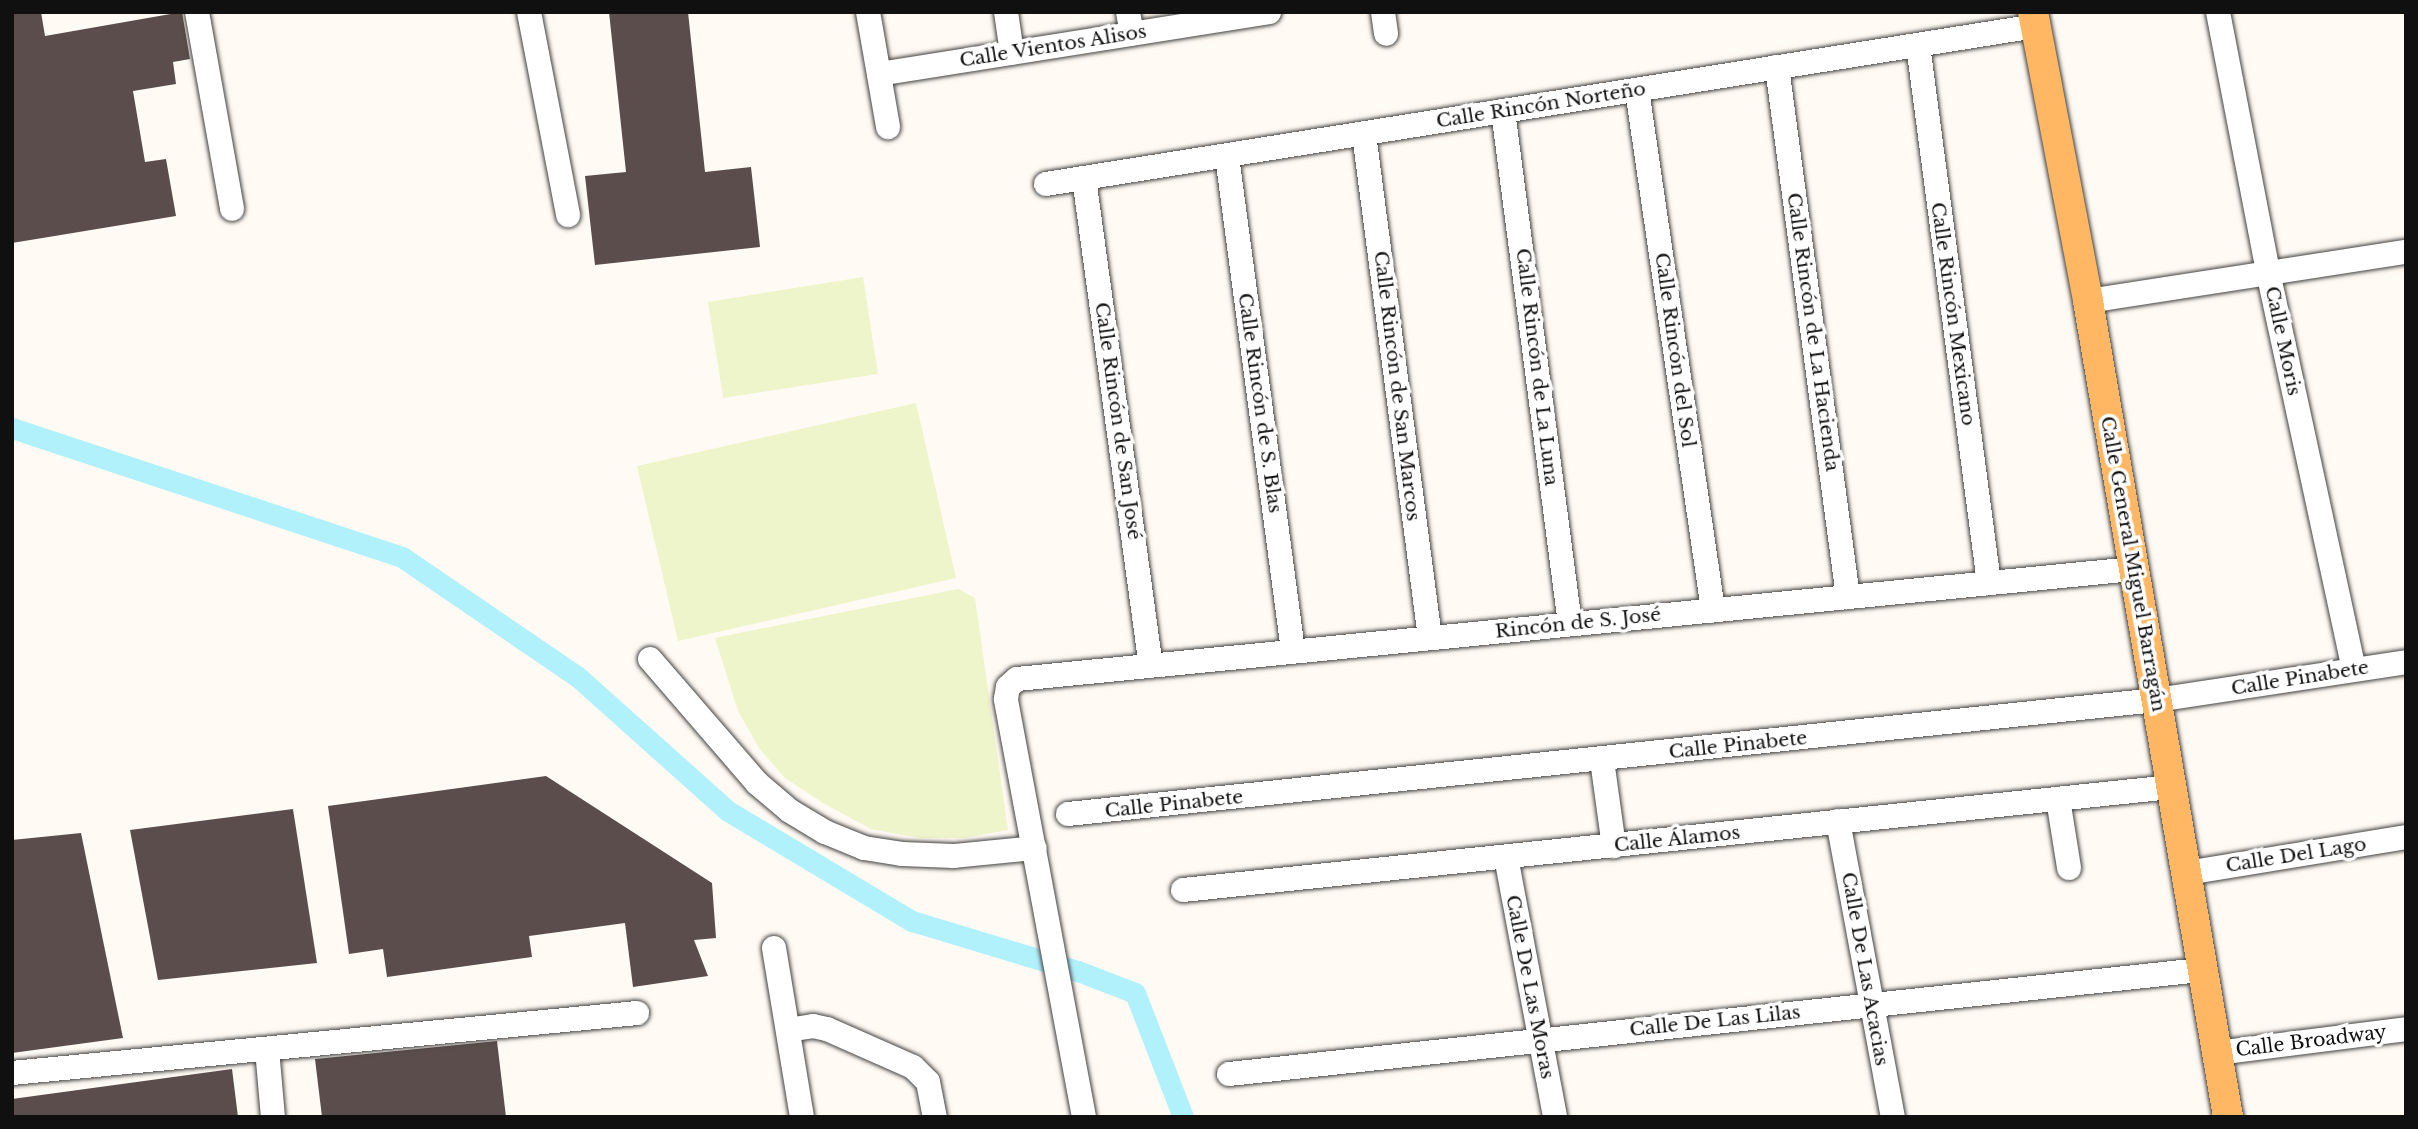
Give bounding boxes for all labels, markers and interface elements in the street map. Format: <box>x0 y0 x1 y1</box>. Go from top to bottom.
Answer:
street label: Calle Vientos Alisos <box>957 20 1149 72</box>
street label: Calle Rincón Norteño <box>1435 77 1647 133</box>
street label: Calle Rincón de La Hacienda <box>1782 191 1844 473</box>
street label: Calle Rincón Mexicano <box>1926 201 1980 427</box>
street label: Calle Rincón de La Luna <box>1511 247 1563 487</box>
street label: Calle Rincón de San Marcos <box>1369 250 1425 522</box>
street label: Calle Rincón del Sol <box>1650 251 1700 449</box>
street label: Calle Moris <box>2260 284 2306 398</box>
street label: Calle Rincón de S. Blas <box>1233 292 1287 514</box>
street label: Calle Rincón de San José <box>1090 301 1146 541</box>
street label: Calle General Miguel Barragán <box>2096 414 2170 714</box>
street label: Rincón de S. José <box>1494 603 1662 643</box>
street label: Calle Pinabete <box>2230 656 2370 700</box>
street label: Calle Pinabete <box>1668 726 1808 764</box>
street label: Calle Pinabete <box>1104 785 1244 823</box>
street label: Calle Álamos <box>1613 821 1741 857</box>
street label: Calle Del Lago <box>2224 833 2368 877</box>
street label: Calle De Las Acacias <box>1837 870 1893 1068</box>
street label: Calle De Las Moras <box>1501 893 1559 1081</box>
street label: Calle De Las Lilas <box>1628 1001 1802 1041</box>
street label: Calle Broadway <box>2234 1020 2388 1062</box>

